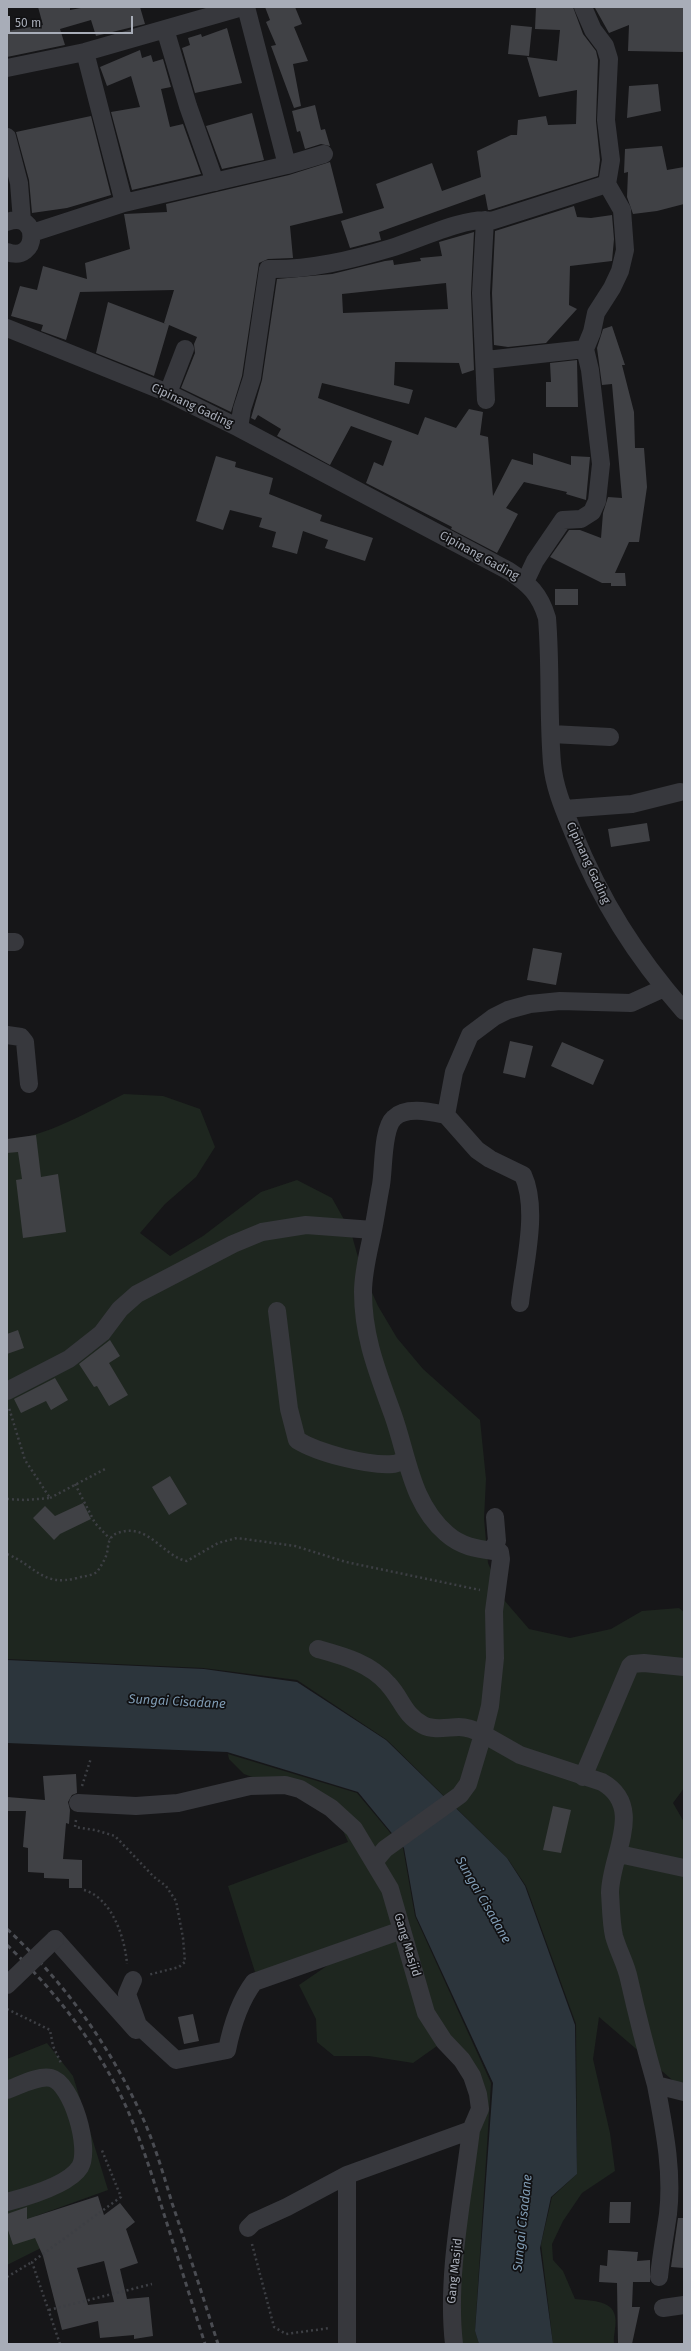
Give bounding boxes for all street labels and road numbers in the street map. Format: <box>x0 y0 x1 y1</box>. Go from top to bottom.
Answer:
street label: Cipinang Gading <box>149 381 235 431</box>
street label: Cipinang Gading <box>437 528 521 584</box>
street label: Cipinang Gading <box>563 820 613 906</box>
street label: Gang Masjid <box>390 1911 424 1979</box>
street label: Gang Masjid <box>444 2238 466 2304</box>

